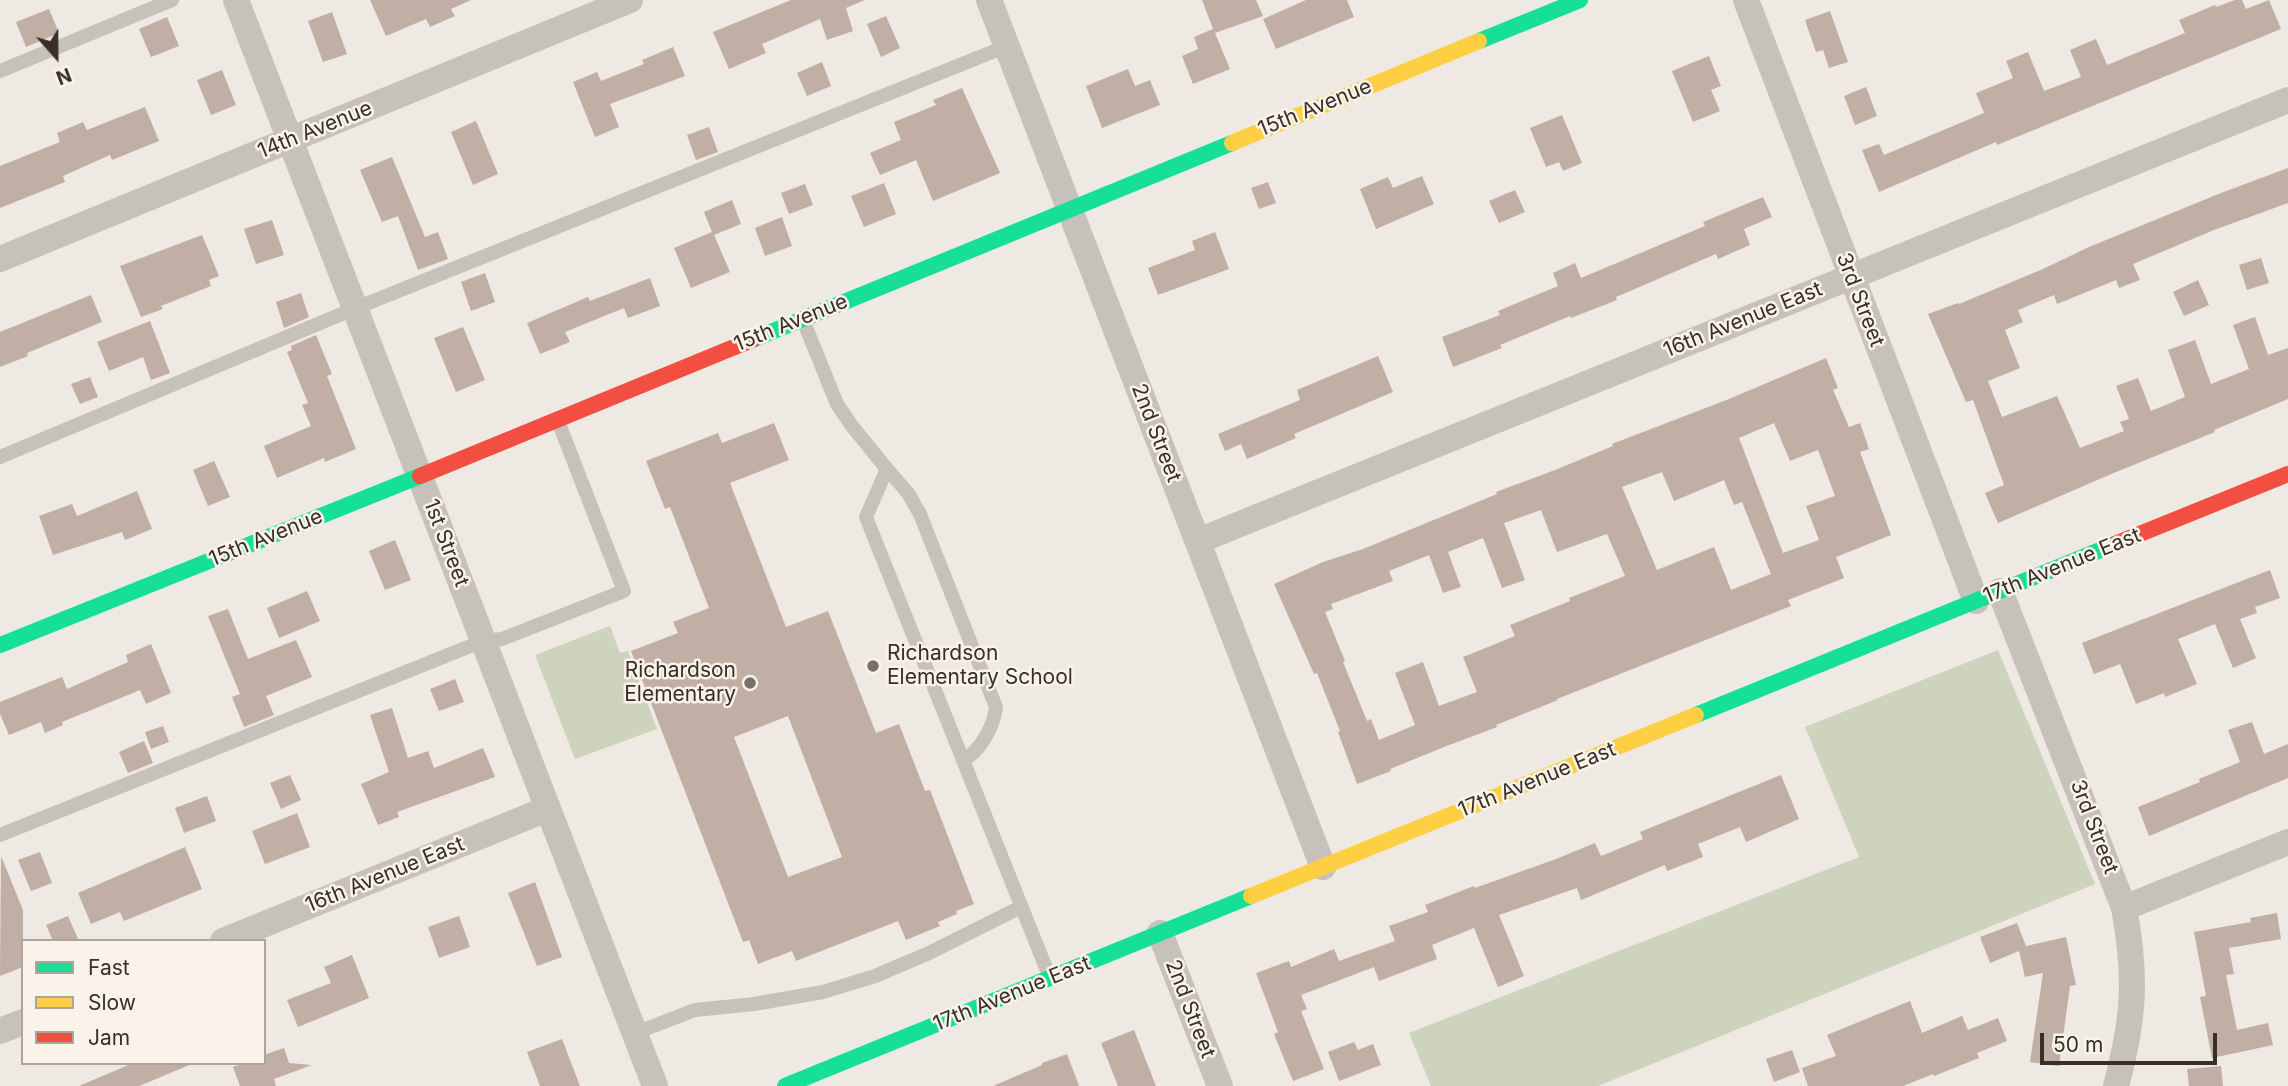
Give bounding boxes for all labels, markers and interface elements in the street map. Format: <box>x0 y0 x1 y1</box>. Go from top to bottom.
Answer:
north arrow <box>21 21 91 91</box>
text: N <box>53 63 75 89</box>
street label: 15th Avenue <box>1255 74 1375 142</box>
street label: 14th Avenue <box>254 96 376 164</box>
street label: 3rd Street <box>1831 249 1889 351</box>
street label: 16th Avenue East <box>1660 277 1826 363</box>
street label: 15th Avenue <box>731 289 851 357</box>
street label: 2nd Street <box>1126 380 1186 486</box>
street label: 1st Street <box>418 496 474 590</box>
street label: 15th Avenue <box>206 504 326 572</box>
street label: 17th Avenue East <box>1980 523 2144 609</box>
place label: Richardson Elementary School <box>887 641 1073 691</box>
place label: Richardson Elementary <box>624 658 736 708</box>
marker: Richardson Elementary School <box>865 658 881 674</box>
marker: Richardson Elementary <box>742 675 758 691</box>
street label: 17th Avenue East <box>1455 737 1619 823</box>
street label: 3rd Street <box>2065 776 2123 878</box>
street label: 16th Avenue East <box>302 832 468 918</box>
legend <box>21 939 266 1065</box>
street label: 17th Avenue East <box>930 951 1094 1037</box>
text: Fast <box>88 955 130 980</box>
street label: 2nd Street <box>1160 956 1220 1062</box>
text: Slow <box>88 990 136 1015</box>
scale bar <box>2043 1020 2220 1064</box>
text: Jam <box>88 1025 130 1050</box>
text: 50 m <box>2053 1032 2103 1057</box>

